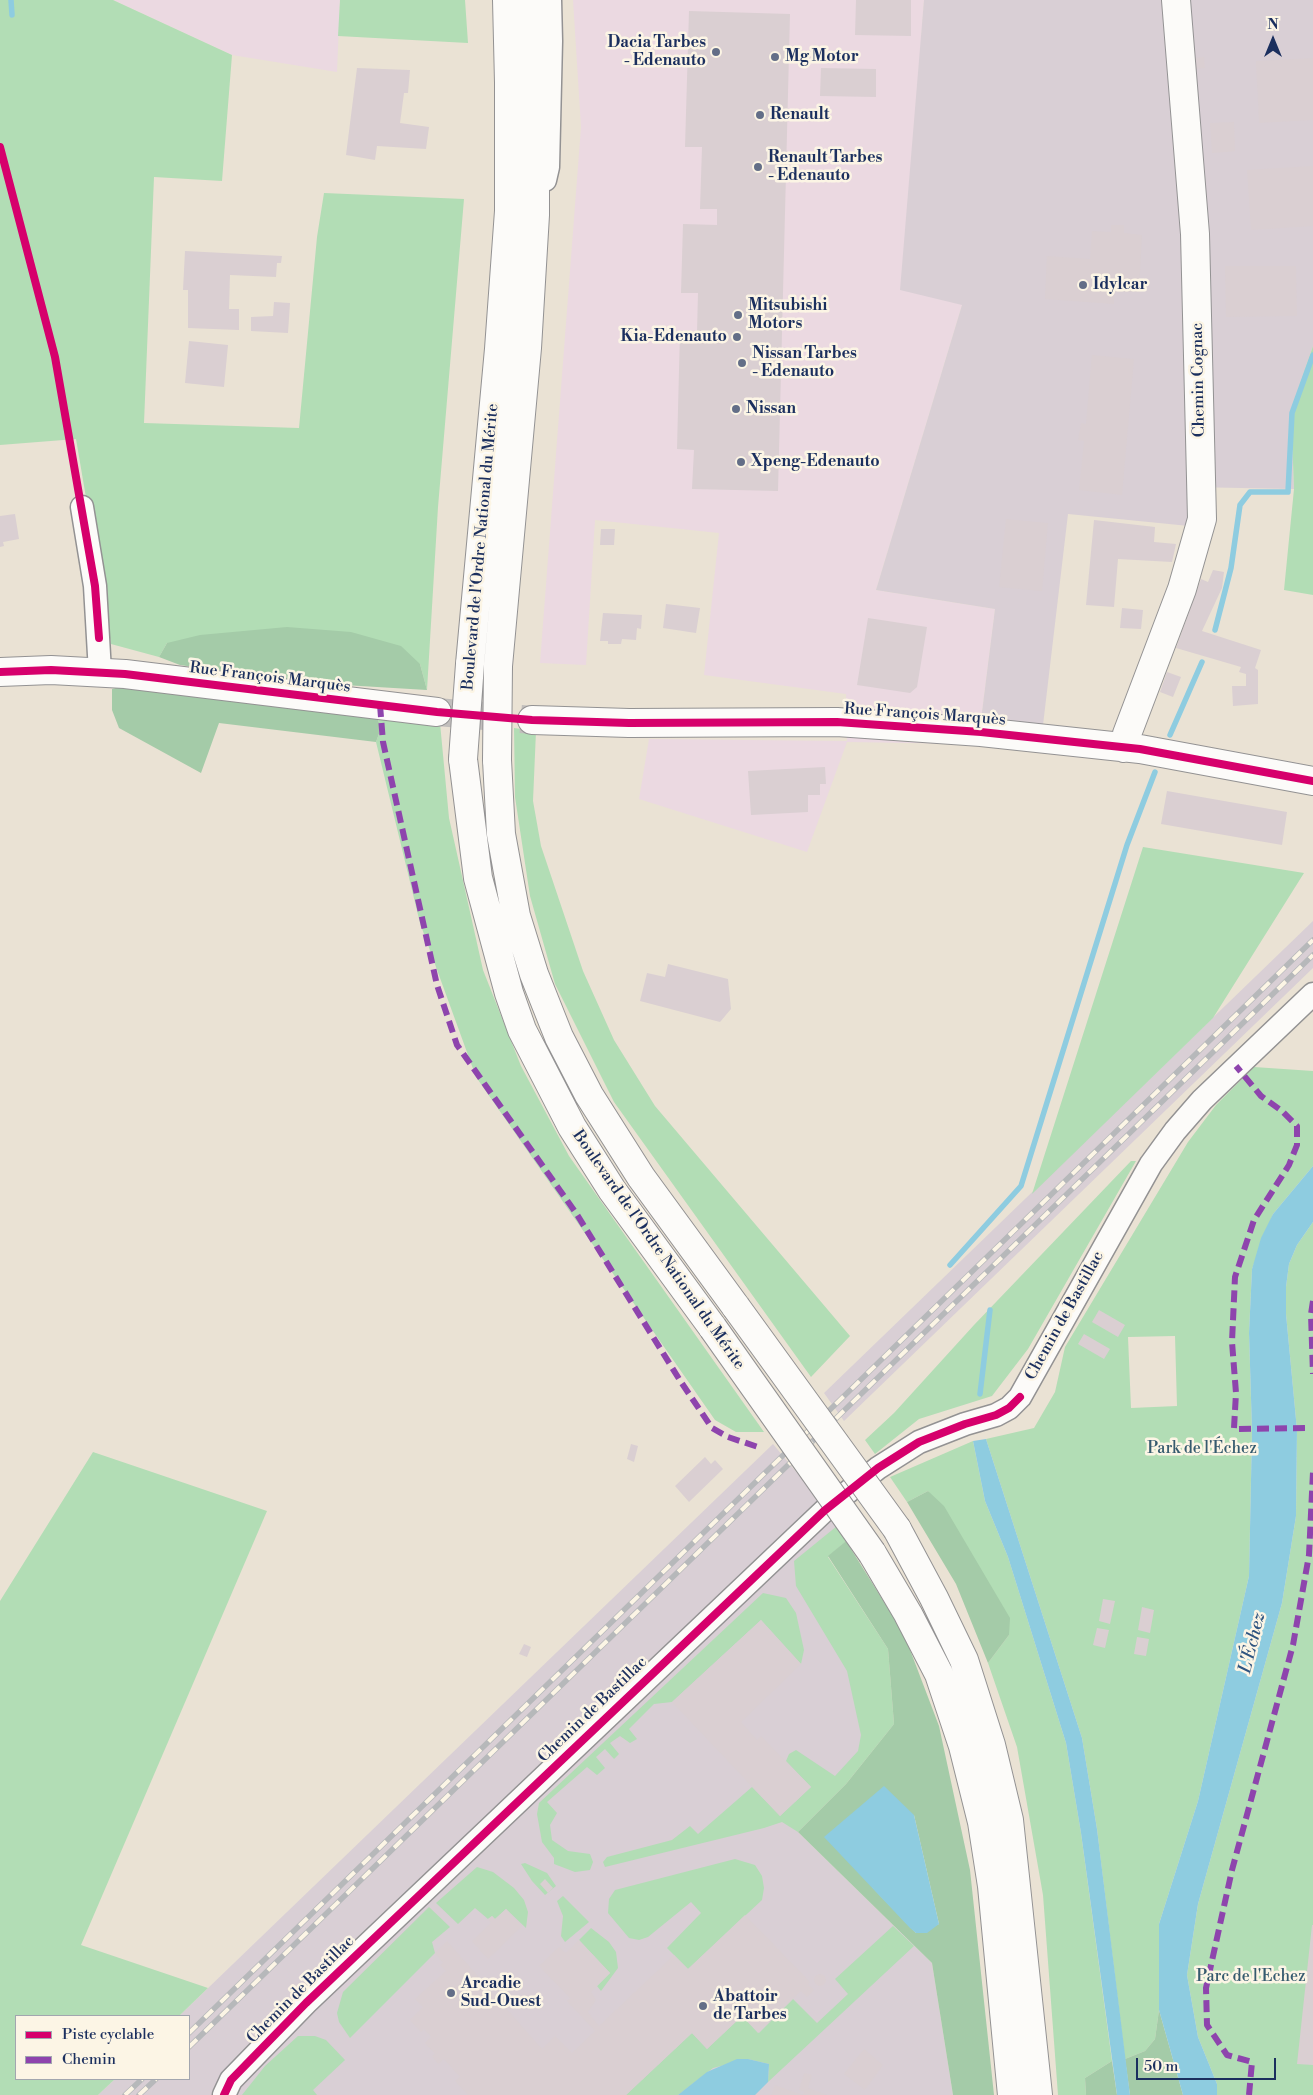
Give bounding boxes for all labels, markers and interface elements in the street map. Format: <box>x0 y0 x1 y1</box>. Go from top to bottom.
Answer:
north arrow <box>1248 15 1298 65</box>
text: N <box>1267 16 1279 34</box>
place label: Dacia Tarbes - Edenauto <box>608 33 706 71</box>
marker: Dacia Tarbes - Edenauto <box>710 46 722 58</box>
place label: Mg Motor <box>785 47 859 67</box>
marker: Mg Motor <box>769 51 781 63</box>
place label: Renault <box>770 105 829 125</box>
marker: Renault <box>754 109 766 121</box>
place label: Renault Tarbes - Edenauto <box>768 148 882 186</box>
marker: Renault Tarbes - Edenauto <box>752 161 764 173</box>
place label: Idylcar <box>1093 275 1148 295</box>
marker: Idylcar <box>1077 279 1089 291</box>
place label: Mitsubishi Motors <box>748 296 827 334</box>
marker: Mitsubishi Motors <box>732 309 744 321</box>
street label: Chemin Cognac <box>1188 322 1210 438</box>
place label: Kia-Edenauto <box>621 327 727 347</box>
marker: Kia-Edenauto <box>731 331 743 343</box>
place label: Nissan Tarbes - Edenauto <box>752 344 857 382</box>
marker: Nissan Tarbes - Edenauto <box>736 357 748 369</box>
place label: Nissan <box>746 399 796 419</box>
street label: Boulevard de l'Ordre National du Mérite <box>459 403 503 691</box>
marker: Nissan <box>730 403 742 415</box>
place label: Xpeng-Edenauto <box>751 452 880 472</box>
marker: Xpeng-Edenauto <box>735 456 747 468</box>
street label: Rue François Marquès <box>188 659 352 697</box>
street label: Rue François Marquès <box>843 700 1007 730</box>
street label: Boulevard de l'Ordre National du Mérite <box>568 1127 748 1373</box>
street label: Chemin de Bastillac <box>1022 1248 1108 1384</box>
park label: Park de l'Échez <box>1147 1439 1257 1459</box>
water label: L'Échez <box>1235 1610 1271 1676</box>
street label: Chemin de Bastillac <box>534 1653 652 1767</box>
street label: Chemin de Bastillac <box>243 1932 359 2048</box>
park label: Parc de l'Echez <box>1196 1967 1306 1987</box>
place label: Arcadie Sud-Ouest <box>461 1974 541 2012</box>
marker: Arcadie Sud-Ouest <box>445 1987 457 1999</box>
place label: Abattoir de Tarbes <box>713 1987 787 2025</box>
marker: Abattoir de Tarbes <box>697 2000 709 2012</box>
legend <box>15 2015 190 2080</box>
text: Piste cyclable <box>62 2025 154 2044</box>
scale bar <box>1138 2048 1278 2080</box>
text: Chemin <box>62 2050 116 2069</box>
text: 50 m <box>1144 2057 1178 2076</box>

